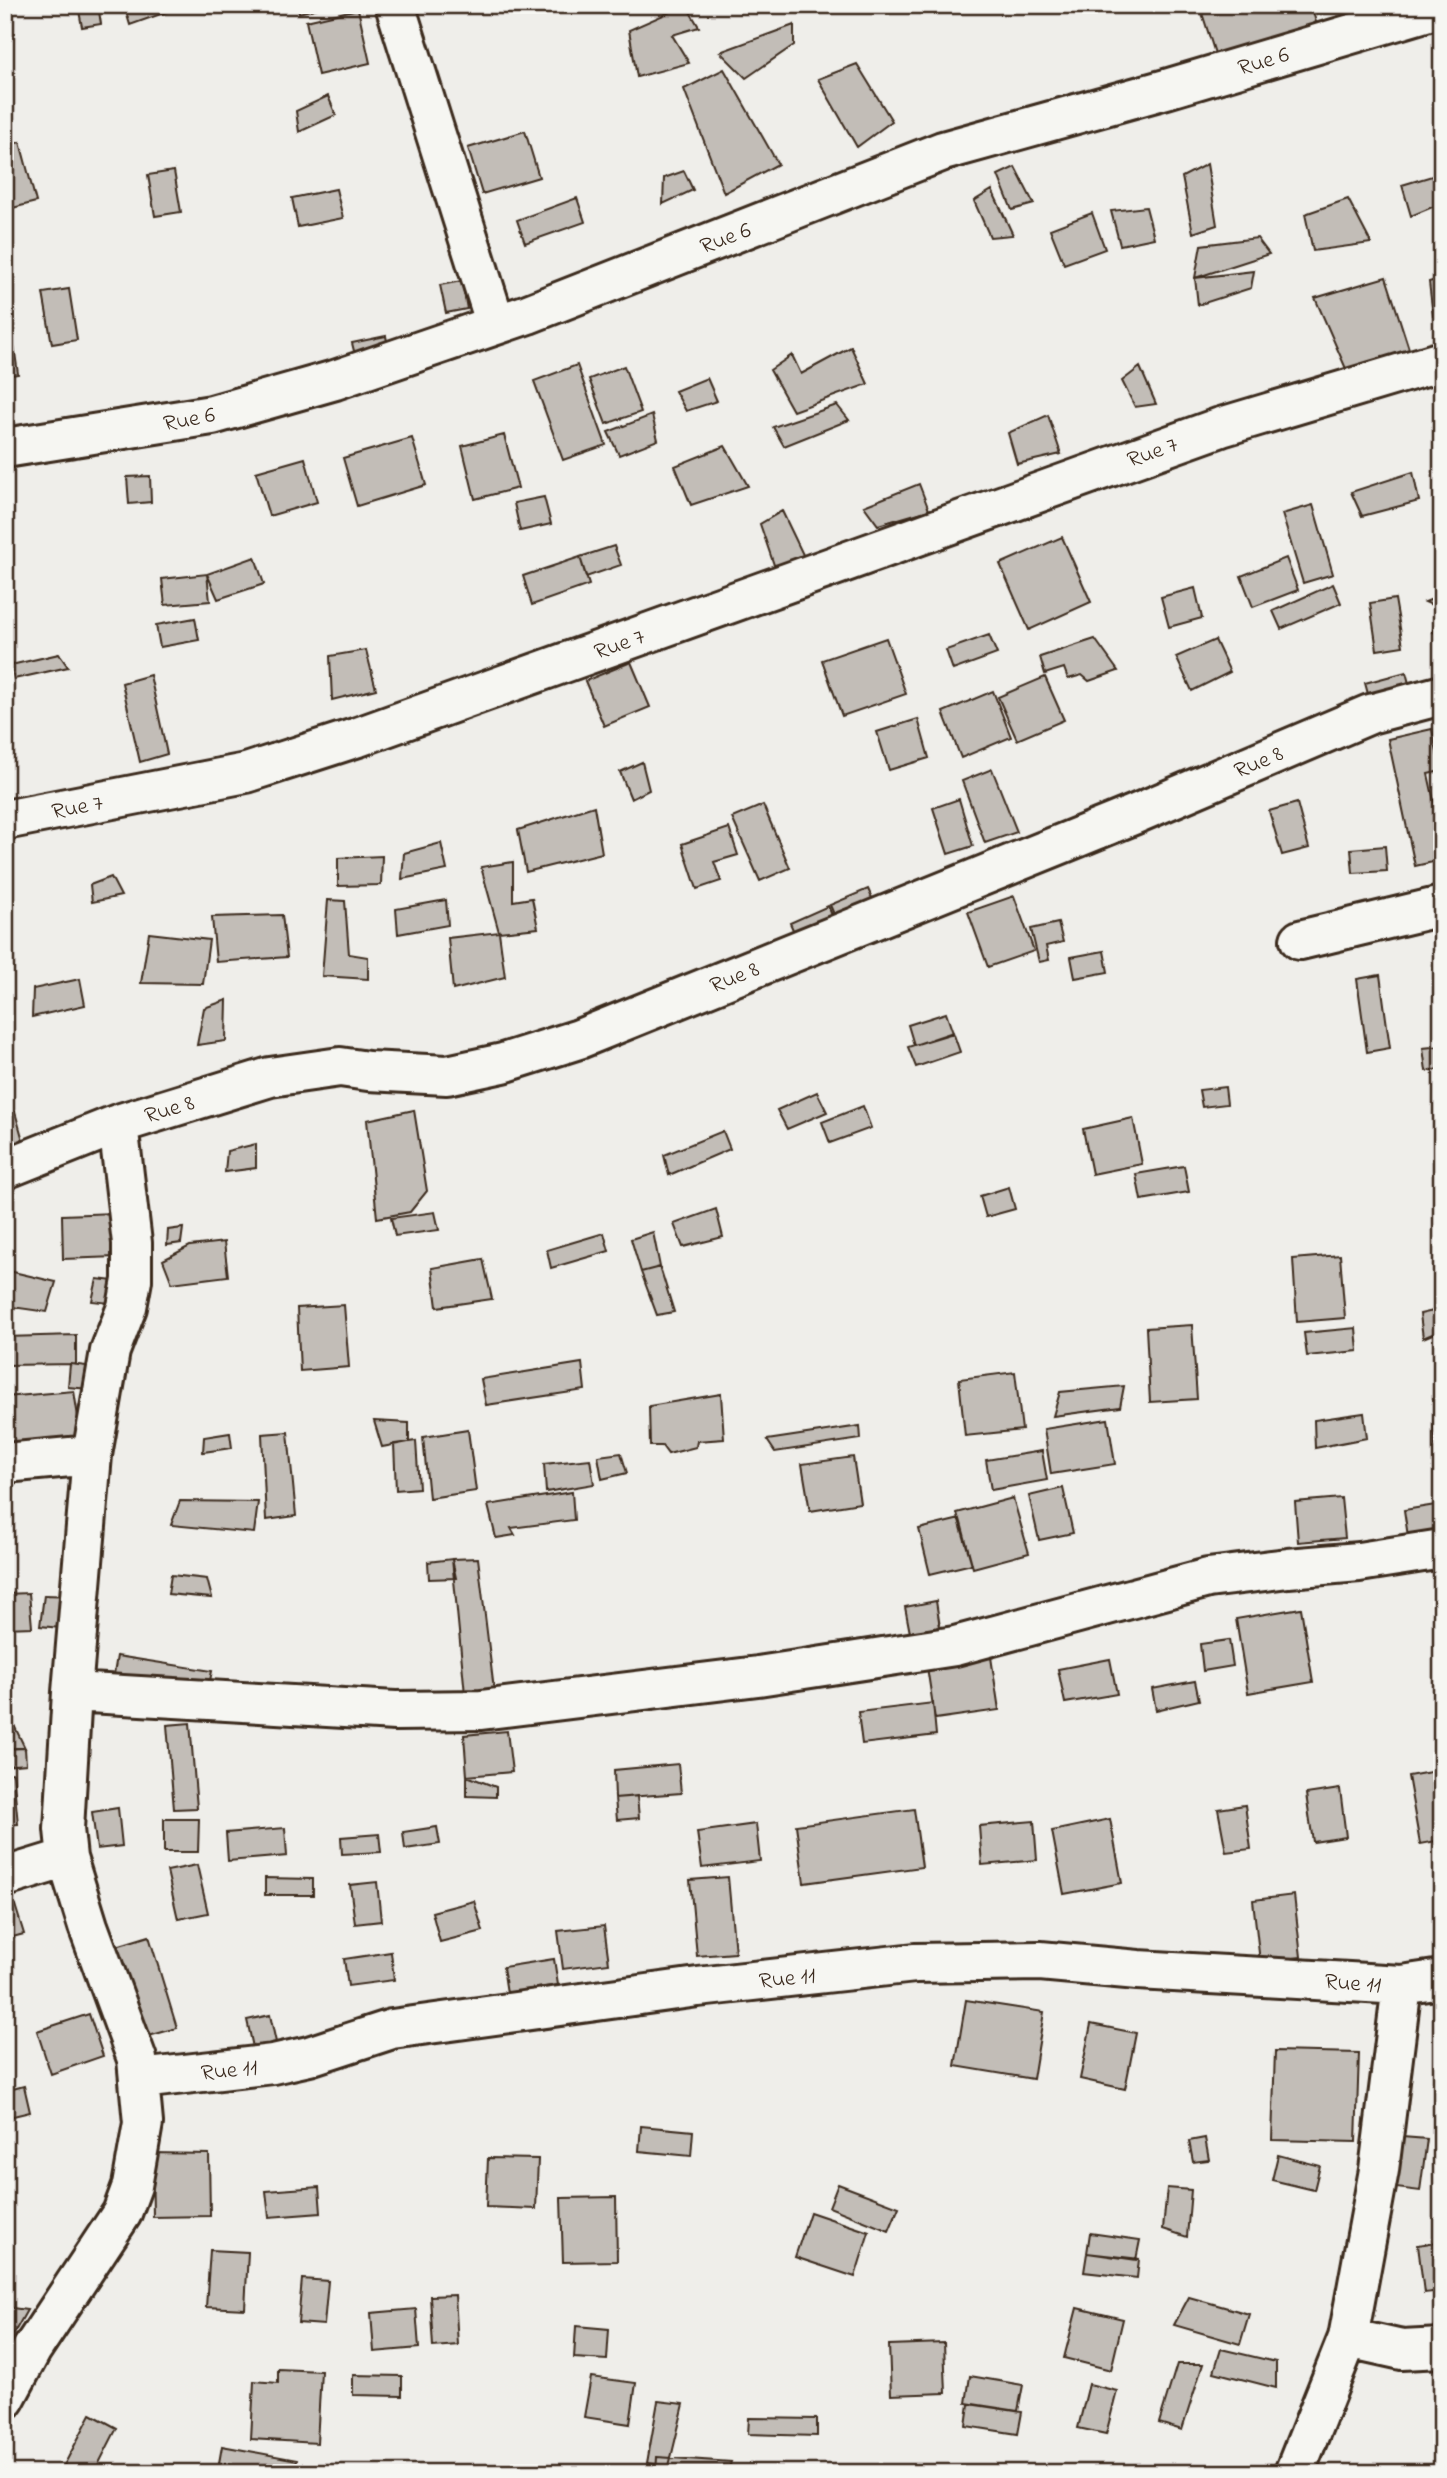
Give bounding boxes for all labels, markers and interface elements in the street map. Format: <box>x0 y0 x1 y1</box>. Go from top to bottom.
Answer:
street label: Rue 6 <box>1234 39 1293 86</box>
street label: Rue 6 <box>696 215 756 264</box>
street label: Rue 6 <box>161 399 218 442</box>
street label: Rue 7 <box>1123 429 1183 478</box>
street label: Rue 7 <box>590 621 650 670</box>
street label: Rue 8 <box>1229 738 1289 788</box>
street label: Rue 7 <box>49 787 106 830</box>
street label: Rue 8 <box>705 954 765 1003</box>
street label: Rue 8 <box>141 1087 199 1134</box>
street label: Rue 11 <box>757 1960 817 1999</box>
street label: Rue 11 <box>1323 1966 1382 2003</box>
street label: Rue 11 <box>199 2052 259 2091</box>

